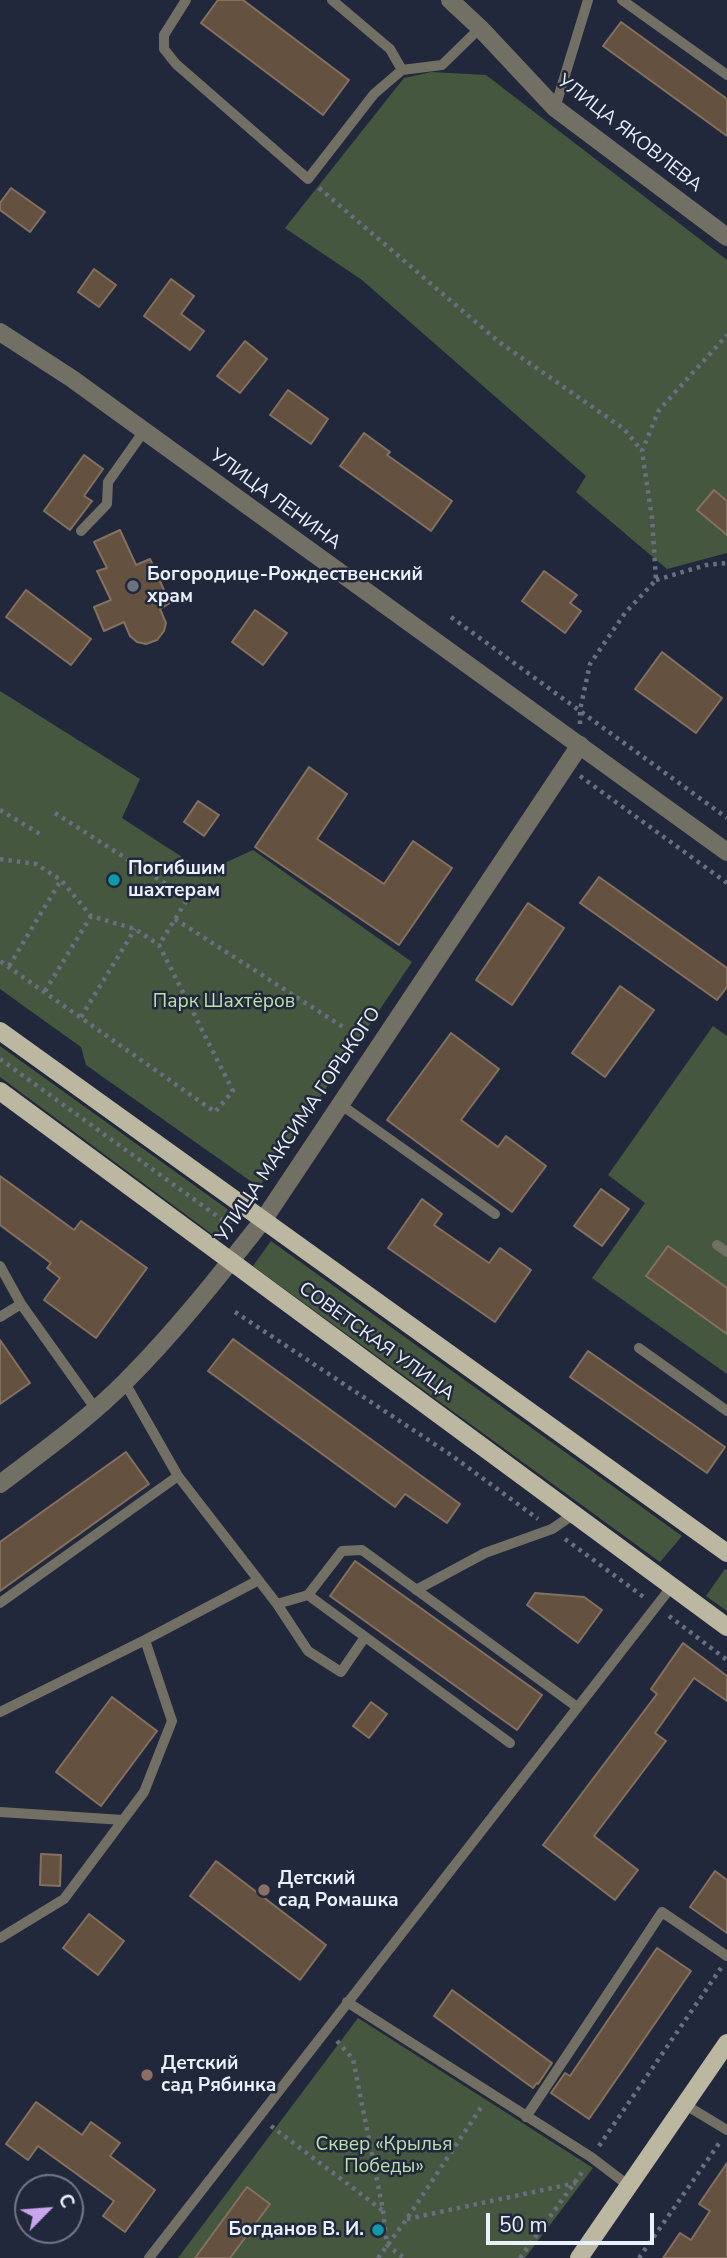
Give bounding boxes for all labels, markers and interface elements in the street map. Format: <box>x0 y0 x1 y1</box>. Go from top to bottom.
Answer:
street label: УЛИЦА ЯКОВЛЕВА <box>552 70 706 198</box>
street label: УЛИЦА ЛЕНИНА <box>205 445 345 555</box>
place label: Богородице-Рождественский храм <box>147 564 423 608</box>
marker: Богородице-Рождественский храм <box>125 578 141 594</box>
place label: Погибшим шахтерам <box>128 858 225 902</box>
marker: Погибшим шахтерам <box>106 872 122 888</box>
park label: Парк Шахтёров <box>153 991 295 1013</box>
street label: УЛИЦА МАКСИМА ГОРЬКОГО <box>212 1003 386 1247</box>
street label: СОВЕТСКАЯ УЛИЦА <box>294 1278 458 1406</box>
place label: Детский сад Ромашка <box>278 1868 399 1912</box>
marker: Детский сад Ромашка <box>256 1882 272 1898</box>
place label: Детский сад Рябинка <box>161 2053 276 2097</box>
marker: Детский сад Рябинка <box>139 2067 155 2083</box>
park label: Сквер «Крылья Победы» <box>316 2134 452 2178</box>
north arrow <box>14 2174 84 2244</box>
text: С <box>52 2190 81 2212</box>
scale bar <box>489 2198 657 2242</box>
text: 50 m <box>499 2211 548 2239</box>
place label: Богданов В. И. <box>229 2219 364 2241</box>
marker: Богданов В. И. <box>370 2222 386 2238</box>

